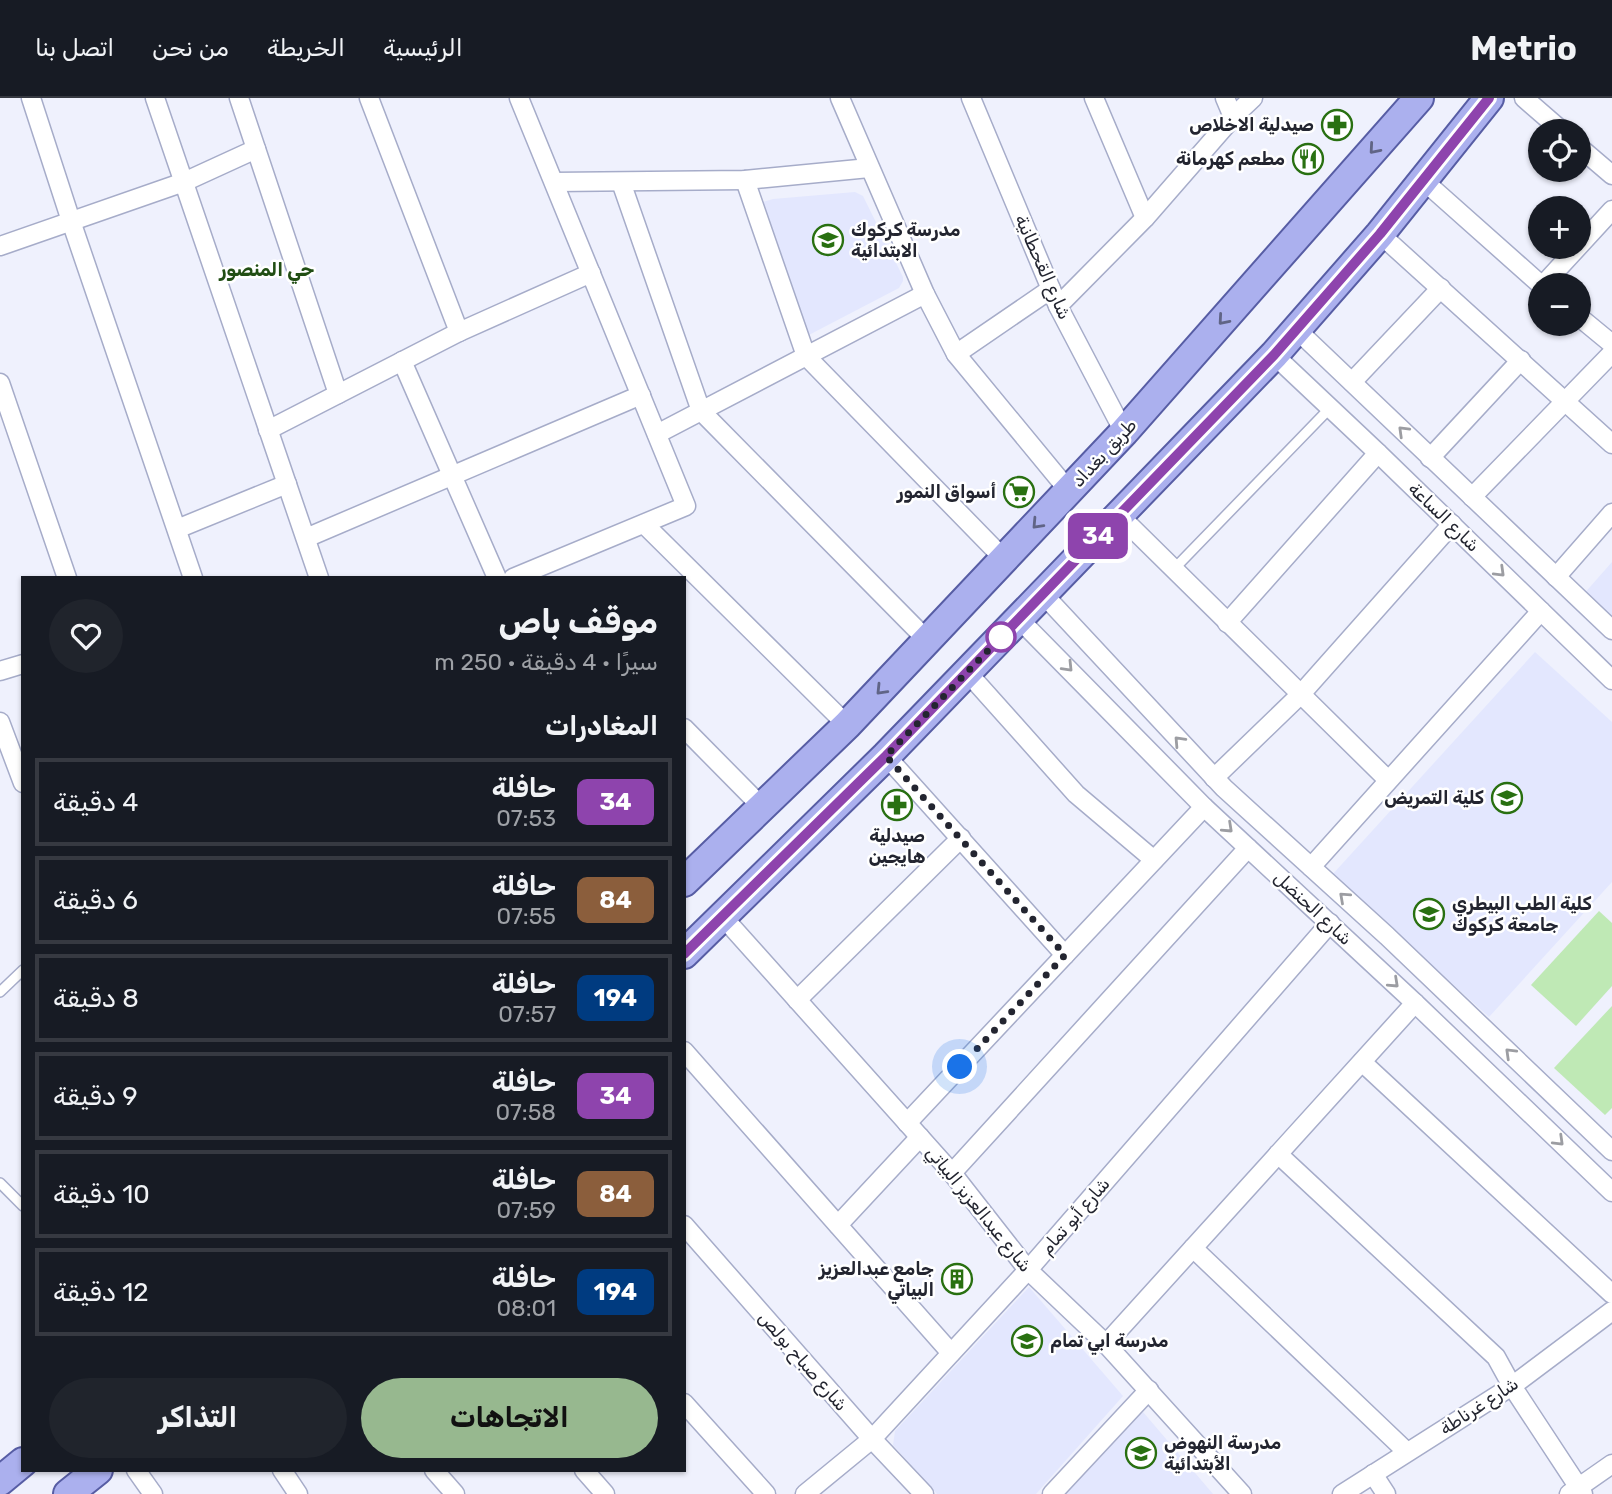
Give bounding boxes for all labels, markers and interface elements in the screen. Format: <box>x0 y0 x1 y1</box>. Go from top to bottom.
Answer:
text: Metrio <box>1470 29 1577 68</box>
text: اتصل بنا <box>35 34 114 62</box>
text: من نحن <box>152 34 229 62</box>
text: الخريطة <box>267 34 345 62</box>
text: الرئيسية <box>383 34 463 62</box>
pharmacy icon: صيدلية الاخلاص <box>1320 108 1354 142</box>
place label: صيدلية الاخلاص <box>1189 114 1314 136</box>
map controls <box>1528 119 1591 336</box>
button: locate <box>1528 119 1591 182</box>
one-way arrow <box>1370 141 1382 154</box>
restaurant icon: مطعم كهرمانة <box>1291 142 1325 176</box>
place label: مطعم كهرمانة <box>1176 148 1285 171</box>
button: + <box>1528 196 1591 259</box>
street label: شارع القحطانية <box>1009 211 1076 323</box>
place label: مدرسة كركوك الابتدائية <box>851 219 960 262</box>
school or university icon: مدرسة كركوك الابتدائية <box>811 223 845 257</box>
district label: حي المنصور <box>218 258 315 284</box>
button: − <box>1528 273 1591 336</box>
one-way arrow <box>1219 312 1231 325</box>
street label: طريق بغداد <box>1067 414 1141 492</box>
one-way arrow <box>1398 427 1411 440</box>
supermarket icon: أسواق النمور <box>1002 475 1036 509</box>
street label: شارع الساعة <box>1403 478 1484 557</box>
place label: أسواق النمور <box>896 481 996 503</box>
line badge: 34 <box>1066 513 1130 559</box>
one-way arrow <box>1033 516 1045 529</box>
text: 34 <box>1082 522 1114 550</box>
one-way arrow <box>1492 563 1505 576</box>
button: heart <box>49 599 123 673</box>
text: موقف باص <box>499 602 658 641</box>
unlabelled marker <box>986 622 1016 652</box>
text: سيرًا · 4 دقيقة · 250 m <box>434 648 658 676</box>
one-way arrow <box>1059 659 1072 672</box>
one-way arrow <box>877 682 890 695</box>
text: المغادرات <box>545 711 658 742</box>
one-way arrow <box>1175 736 1187 749</box>
text: حافلة <box>492 773 556 804</box>
school or university icon: كلية التمريض <box>1490 781 1524 815</box>
text: 4 دقيقة <box>53 787 138 818</box>
place label: كلية التمريض <box>1384 787 1484 809</box>
text: 34 <box>599 788 632 816</box>
pharmacy icon: صيدلية هايجين <box>880 788 914 822</box>
text: 07:53 <box>496 804 556 832</box>
one-way arrow <box>1220 820 1233 833</box>
place label: صيدلية هايجين <box>869 825 925 868</box>
street label: شارع الحنضل <box>1269 866 1357 951</box>
text: حافلة <box>492 871 556 902</box>
text: 6 دقيقة <box>53 885 138 916</box>
text: 84 <box>599 886 632 914</box>
one-way arrow <box>1339 893 1352 905</box>
place label: كلية الطب البيطري جامعة كركوك <box>1452 893 1592 936</box>
school or university icon: كلية الطب البيطري جامعة كركوك <box>1412 897 1446 931</box>
text: 07:55 <box>496 902 556 930</box>
text: حافلة <box>492 969 556 1000</box>
one-way arrow <box>1386 975 1399 988</box>
text: 8 دقيقة <box>53 983 139 1014</box>
text: 194 <box>594 984 637 1012</box>
text: 07:57 <box>498 1000 556 1028</box>
one-way arrow <box>1505 1048 1518 1061</box>
your location <box>942 1049 977 1084</box>
text: حافلة <box>492 1067 556 1098</box>
text: 9 دقيقة <box>53 1081 138 1112</box>
text: 34 <box>599 1082 632 1110</box>
text: 07:58 <box>495 1098 556 1126</box>
one-way arrow <box>1551 1132 1564 1145</box>
street label: شارع عبدالعزيز البياتي <box>920 1142 1037 1278</box>
text: حافلة <box>492 1165 556 1196</box>
street label: شارع أبو تمام <box>1036 1173 1115 1260</box>
text: 10 دقيقة <box>53 1179 150 1210</box>
text: 84 <box>599 1180 632 1208</box>
text: 07:59 <box>496 1196 556 1224</box>
place label: جامع عبدالعزيز البياتي <box>818 1258 934 1304</box>
building icon: جامع عبدالعزيز البياتي <box>940 1262 974 1296</box>
text: حافلة <box>492 1263 556 1294</box>
text: 12 دقيقة <box>53 1277 149 1308</box>
text: 194 <box>594 1278 637 1306</box>
text: 08:01 <box>496 1294 556 1322</box>
street label: شارع صباح بولص <box>753 1307 852 1416</box>
school or university icon: مدرسة ابي تمام <box>1010 1324 1044 1358</box>
place label: مدرسة ابي تمام <box>1050 1330 1168 1355</box>
street label: شارع غرناطة <box>1435 1372 1523 1440</box>
button: التذاكر <box>49 1378 347 1458</box>
button: الاتجاهات <box>361 1378 658 1458</box>
place label: مدرسة النهوض الأبتدائية <box>1164 1432 1281 1475</box>
school or university icon: مدرسة النهوض الأبتدائية <box>1124 1436 1158 1470</box>

